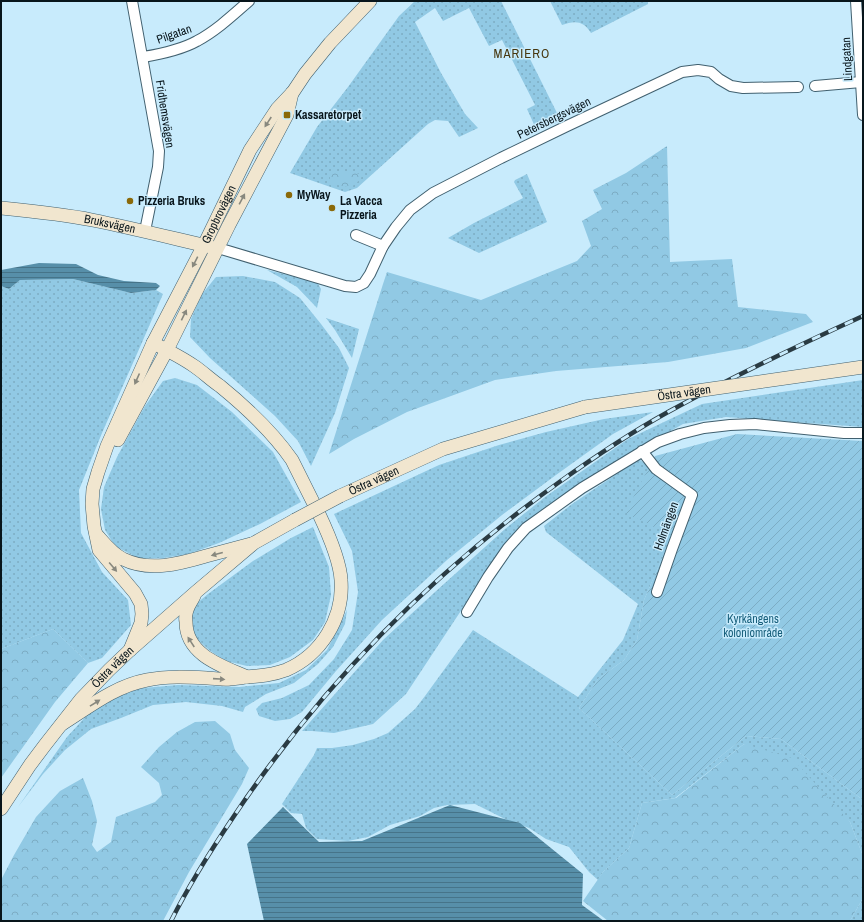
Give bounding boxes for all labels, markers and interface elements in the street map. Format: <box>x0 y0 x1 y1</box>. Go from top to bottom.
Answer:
street label: Pilgatan <box>154 21 194 47</box>
street label: Lindgatan <box>838 37 856 81</box>
district label: MARIERO <box>494 45 550 62</box>
street label: Fridhemsvägen <box>152 79 178 149</box>
street label: Petersbergsvägen <box>515 93 593 143</box>
place label: Kassaretorpet <box>295 107 362 123</box>
marker: Kassaretorpet <box>282 110 292 120</box>
one-way arrow <box>265 116 272 128</box>
street label: Gropbrovägen <box>198 183 240 246</box>
place label: MyWay <box>297 187 331 203</box>
marker: MyWay <box>284 190 294 200</box>
place label: Pizzeria Bruks <box>138 193 206 209</box>
one-way arrow <box>239 193 246 205</box>
place label: La Vacca Pizzeria <box>340 193 383 223</box>
marker: Pizzeria Bruks <box>125 196 135 206</box>
marker: La Vacca Pizzeria <box>327 203 337 213</box>
street label: Bruksvägen <box>83 211 137 237</box>
one-way arrow <box>192 256 198 267</box>
one-way arrow <box>181 309 187 321</box>
one-way arrow <box>134 373 140 384</box>
street label: Östra vägen <box>656 381 712 405</box>
street label: Östra vägen <box>345 462 401 499</box>
street label: Holmängen <box>650 500 682 552</box>
one-way arrow <box>210 551 223 557</box>
one-way arrow <box>108 562 117 572</box>
park label: Kyrkängens koloniområde <box>723 611 783 641</box>
one-way arrow <box>188 636 195 648</box>
street label: Östra vägen <box>87 643 137 692</box>
one-way arrow <box>213 675 225 682</box>
one-way arrow <box>90 699 100 707</box>

